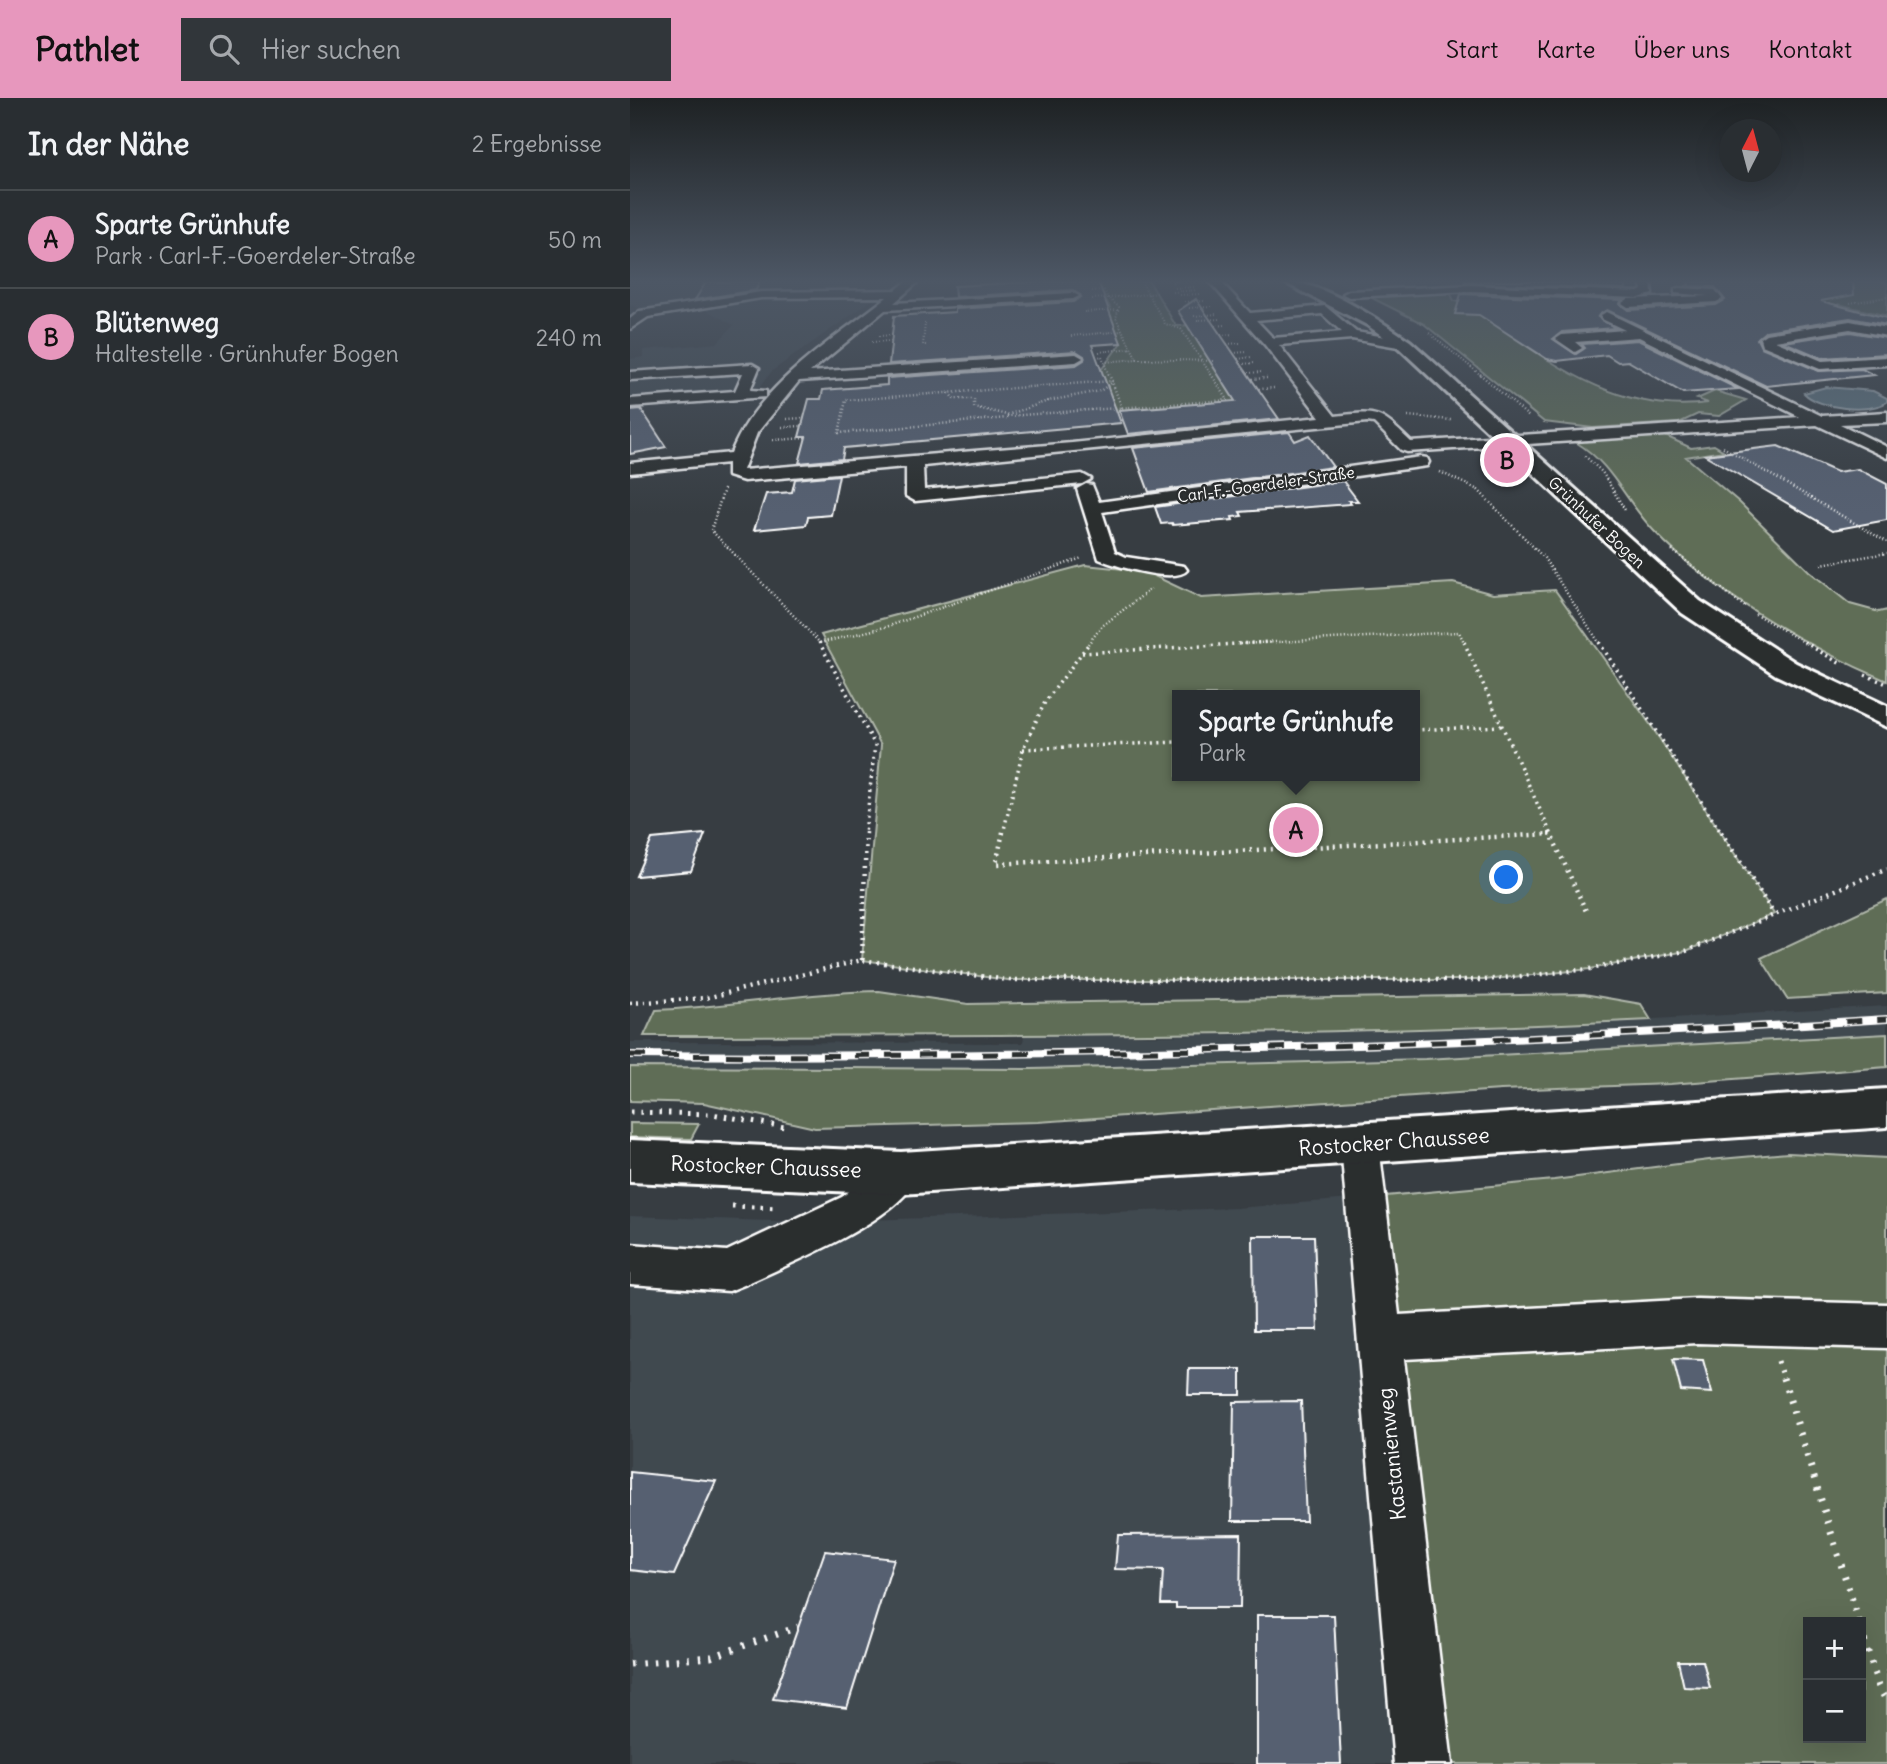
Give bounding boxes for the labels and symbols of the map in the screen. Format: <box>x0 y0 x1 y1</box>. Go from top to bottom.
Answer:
north arrow <box>1719 119 1782 182</box>
pin: B <box>1484 434 1530 486</box>
street label: Carl-F.-Goerdeler-Straße <box>1176 462 1356 506</box>
street label: Grünhufer Bogen <box>1544 472 1650 572</box>
pin: A <box>1273 804 1319 856</box>
your location <box>1489 860 1523 894</box>
street label: Rostocker Chaussee <box>1298 1121 1490 1162</box>
street label: Rostocker Chaussee <box>670 1150 862 1183</box>
street label: Kastanienweg <box>1371 1386 1412 1522</box>

